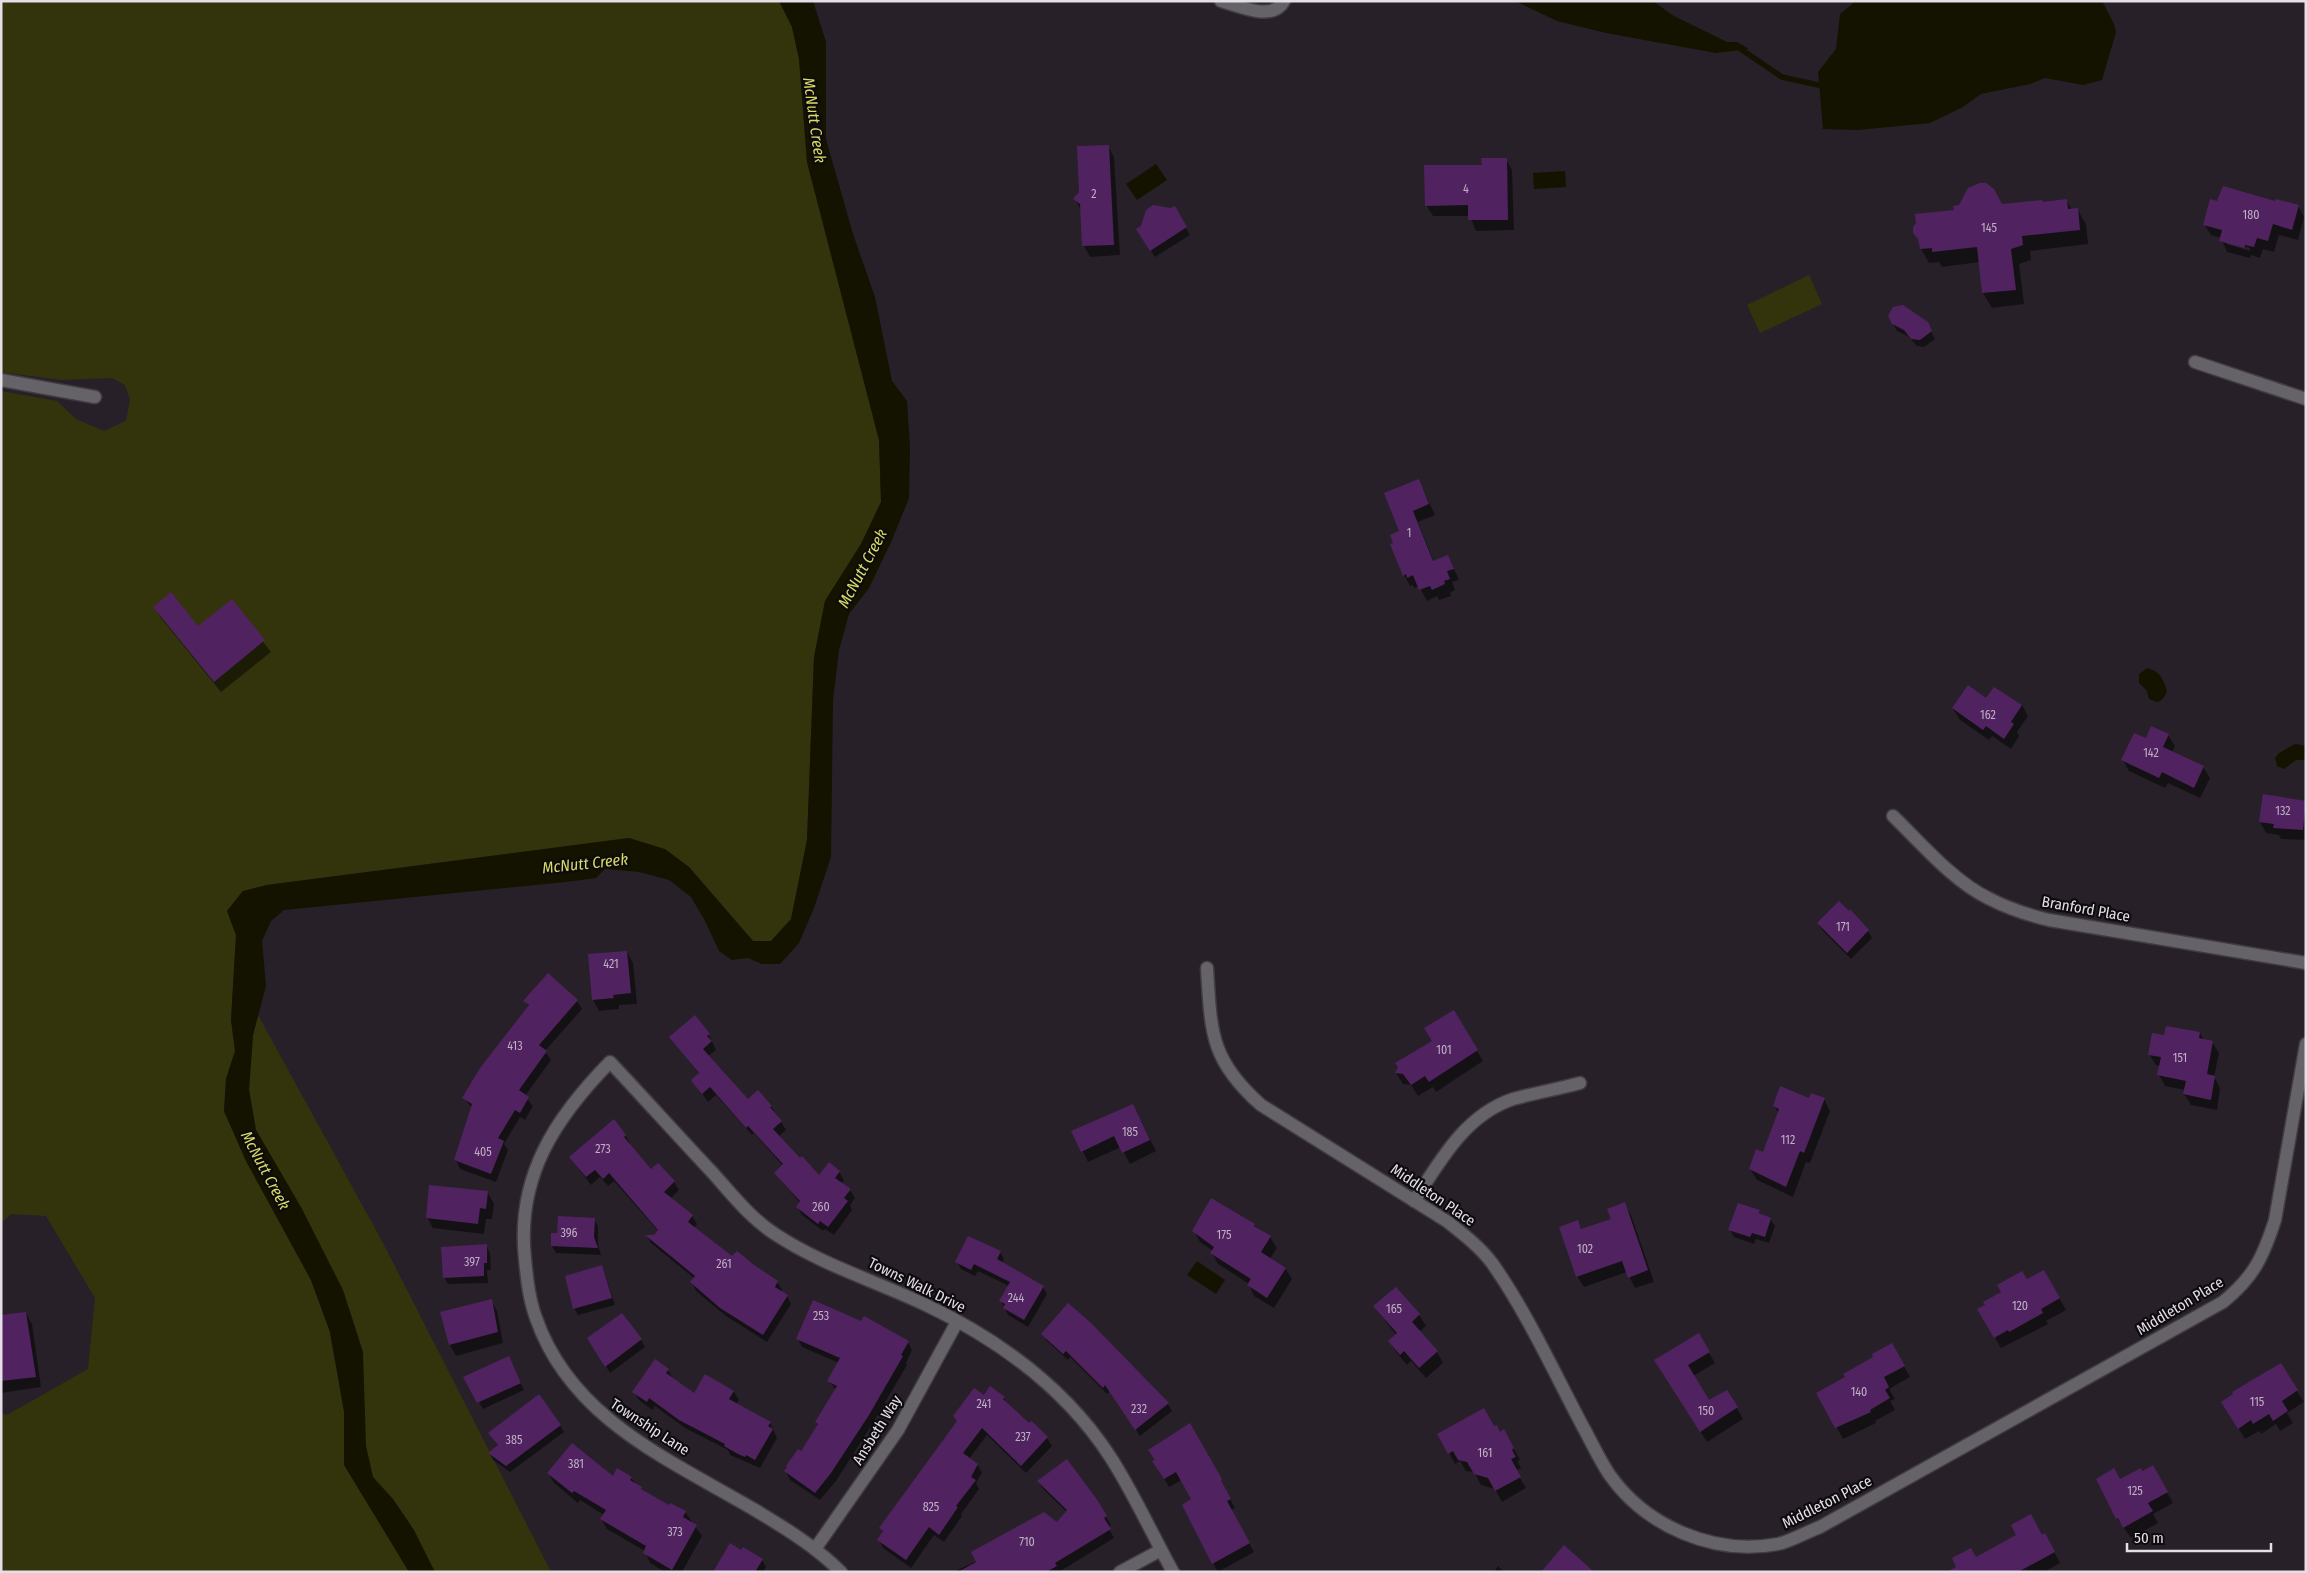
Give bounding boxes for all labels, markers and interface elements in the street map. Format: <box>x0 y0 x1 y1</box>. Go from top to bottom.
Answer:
water label: McNutt Creek <box>799 76 830 164</box>
house number: 4 <box>1463 182 1469 196</box>
house number: 2 <box>1091 187 1097 201</box>
house number: 180 <box>2243 208 2259 222</box>
house number: 145 <box>1981 221 1997 235</box>
water label: McNutt Creek <box>834 526 891 611</box>
house number: 1 <box>1407 526 1411 540</box>
house number: 162 <box>1980 708 1996 722</box>
house number: 142 <box>2143 746 2159 760</box>
house number: 132 <box>2275 804 2291 818</box>
water label: McNutt Creek <box>541 850 629 877</box>
street label: Branford Place <box>2040 892 2132 926</box>
house number: 171 <box>1836 920 1850 934</box>
house number: 421 <box>603 957 619 971</box>
house number: 413 <box>507 1039 523 1053</box>
house number: 101 <box>1436 1043 1452 1057</box>
house number: 151 <box>2173 1051 2187 1065</box>
house number: 185 <box>1122 1125 1139 1139</box>
water label: McNutt Creek <box>237 1128 294 1213</box>
house number: 112 <box>1781 1133 1795 1147</box>
house number: 273 <box>595 1142 611 1156</box>
house number: 405 <box>474 1145 492 1159</box>
street label: Middleton Place <box>1387 1160 1479 1230</box>
house number: 260 <box>812 1200 830 1214</box>
house number: 396 <box>560 1226 578 1240</box>
house number: 175 <box>1217 1228 1232 1242</box>
house number: 102 <box>1577 1242 1593 1256</box>
street label: Towns Walk Drive <box>865 1254 969 1316</box>
house number: 397 <box>464 1255 480 1269</box>
house number: 261 <box>716 1257 732 1271</box>
street label: Middleton Place <box>2133 1273 2227 1339</box>
house number: 244 <box>1008 1291 1025 1305</box>
house number: 120 <box>2012 1299 2028 1313</box>
house number: 165 <box>1386 1302 1403 1316</box>
house number: 253 <box>813 1309 829 1323</box>
house number: 140 <box>1851 1385 1867 1399</box>
street label: Ansbeth Way <box>849 1392 906 1468</box>
street label: Township Lane <box>607 1395 693 1459</box>
house number: 115 <box>2250 1395 2265 1409</box>
house number: 241 <box>977 1397 991 1411</box>
house number: 232 <box>1131 1402 1147 1416</box>
house number: 150 <box>1698 1404 1714 1418</box>
house number: 237 <box>1015 1430 1031 1444</box>
house number: 385 <box>506 1433 523 1447</box>
house number: 161 <box>1478 1446 1492 1460</box>
house number: 381 <box>568 1457 584 1471</box>
street label: Middleton Place <box>1779 1472 1875 1532</box>
house number: 125 <box>2127 1484 2143 1498</box>
house number: 825 <box>923 1500 940 1514</box>
scale bar <box>2127 1520 2271 1552</box>
house number: 373 <box>667 1525 683 1539</box>
text: 50 m <box>2134 1529 2164 1547</box>
house number: 710 <box>1019 1535 1035 1549</box>

